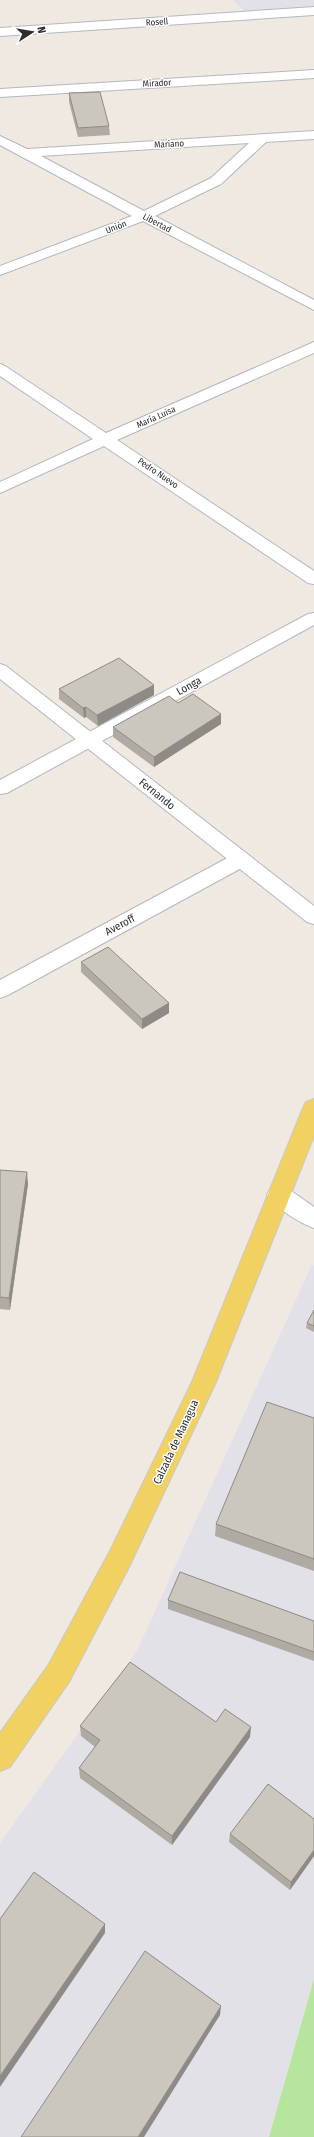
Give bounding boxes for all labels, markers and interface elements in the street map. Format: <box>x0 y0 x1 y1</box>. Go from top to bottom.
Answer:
north arrow <box>12 12 52 52</box>
street label: Rosell <box>145 16 169 28</box>
text: N <box>34 25 48 35</box>
street label: Mirador <box>142 77 172 89</box>
street label: Mariano <box>154 138 185 150</box>
street label: Libertad <box>141 211 173 235</box>
street label: Unión <box>104 218 128 236</box>
street label: María Luisa <box>135 404 178 430</box>
street label: Pedro Nuevo <box>136 456 180 490</box>
street label: Longa <box>174 674 204 698</box>
street label: Fernando <box>136 776 178 813</box>
street label: Averoff <box>103 911 138 938</box>
street label: Calzada de Managua <box>151 1398 201 1486</box>

